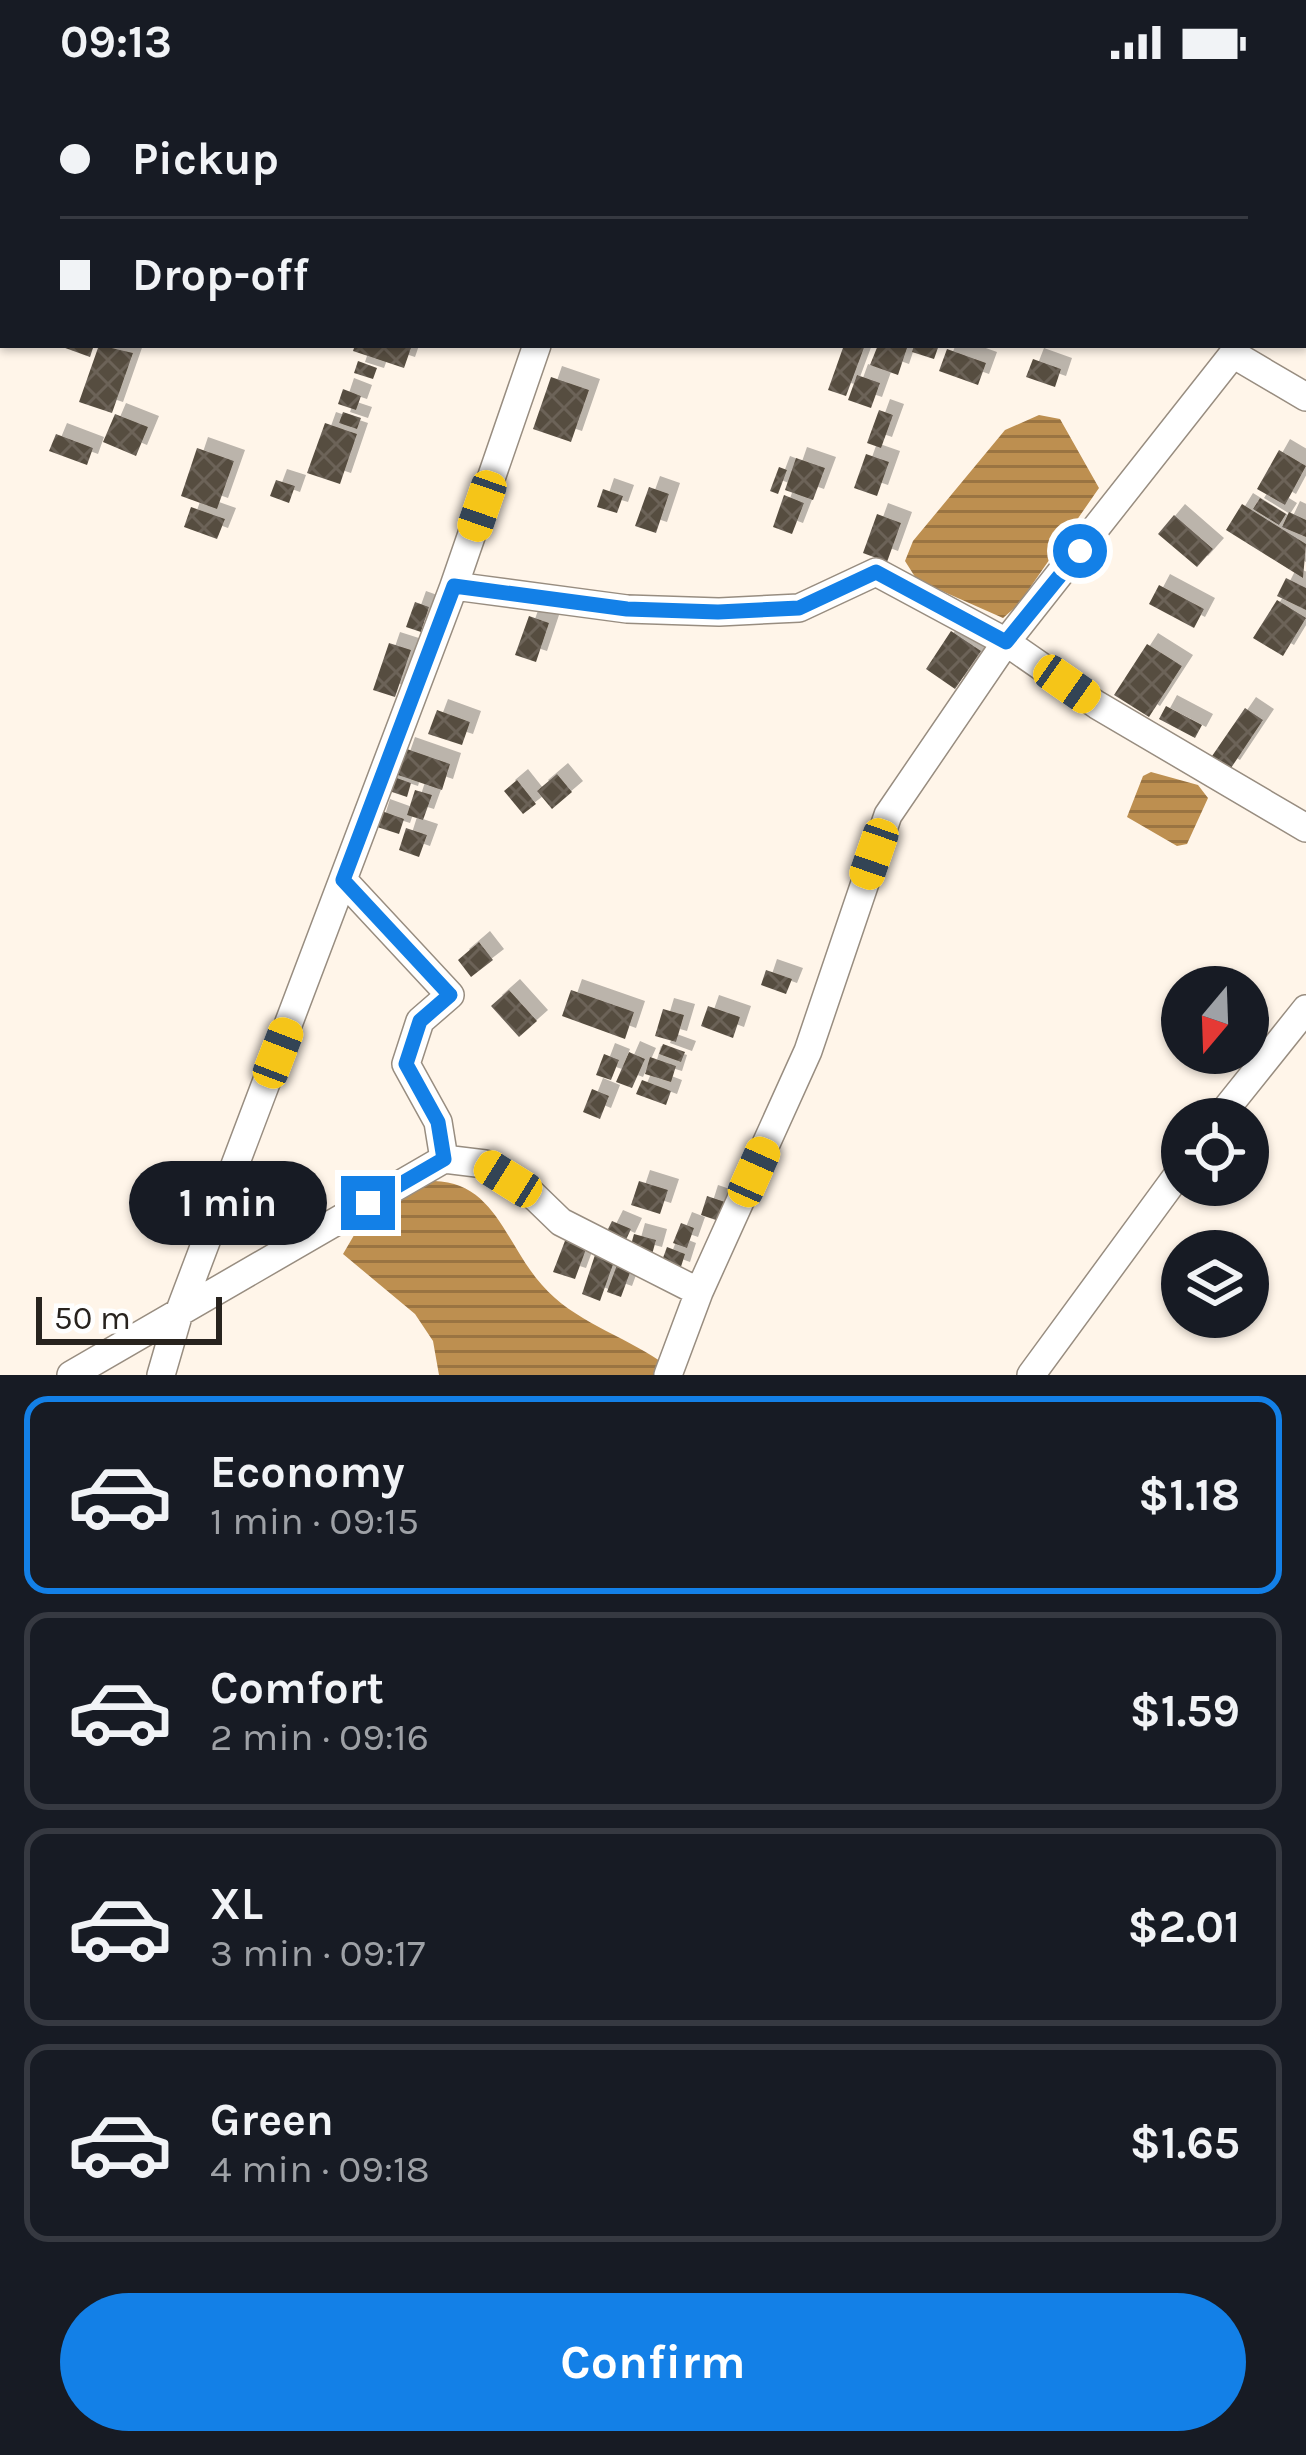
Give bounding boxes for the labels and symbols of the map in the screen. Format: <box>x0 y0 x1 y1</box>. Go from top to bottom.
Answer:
car <box>453 466 511 546</box>
route start <box>1053 524 1107 578</box>
car <box>1027 649 1107 719</box>
car <box>845 814 903 894</box>
north arrow <box>1161 966 1269 1074</box>
car <box>248 1013 308 1093</box>
car <box>723 1132 785 1212</box>
car <box>468 1145 548 1213</box>
callout: 1 min <box>128 1161 326 1245</box>
route end <box>341 1176 395 1230</box>
scale bar <box>36 1291 222 1344</box>

